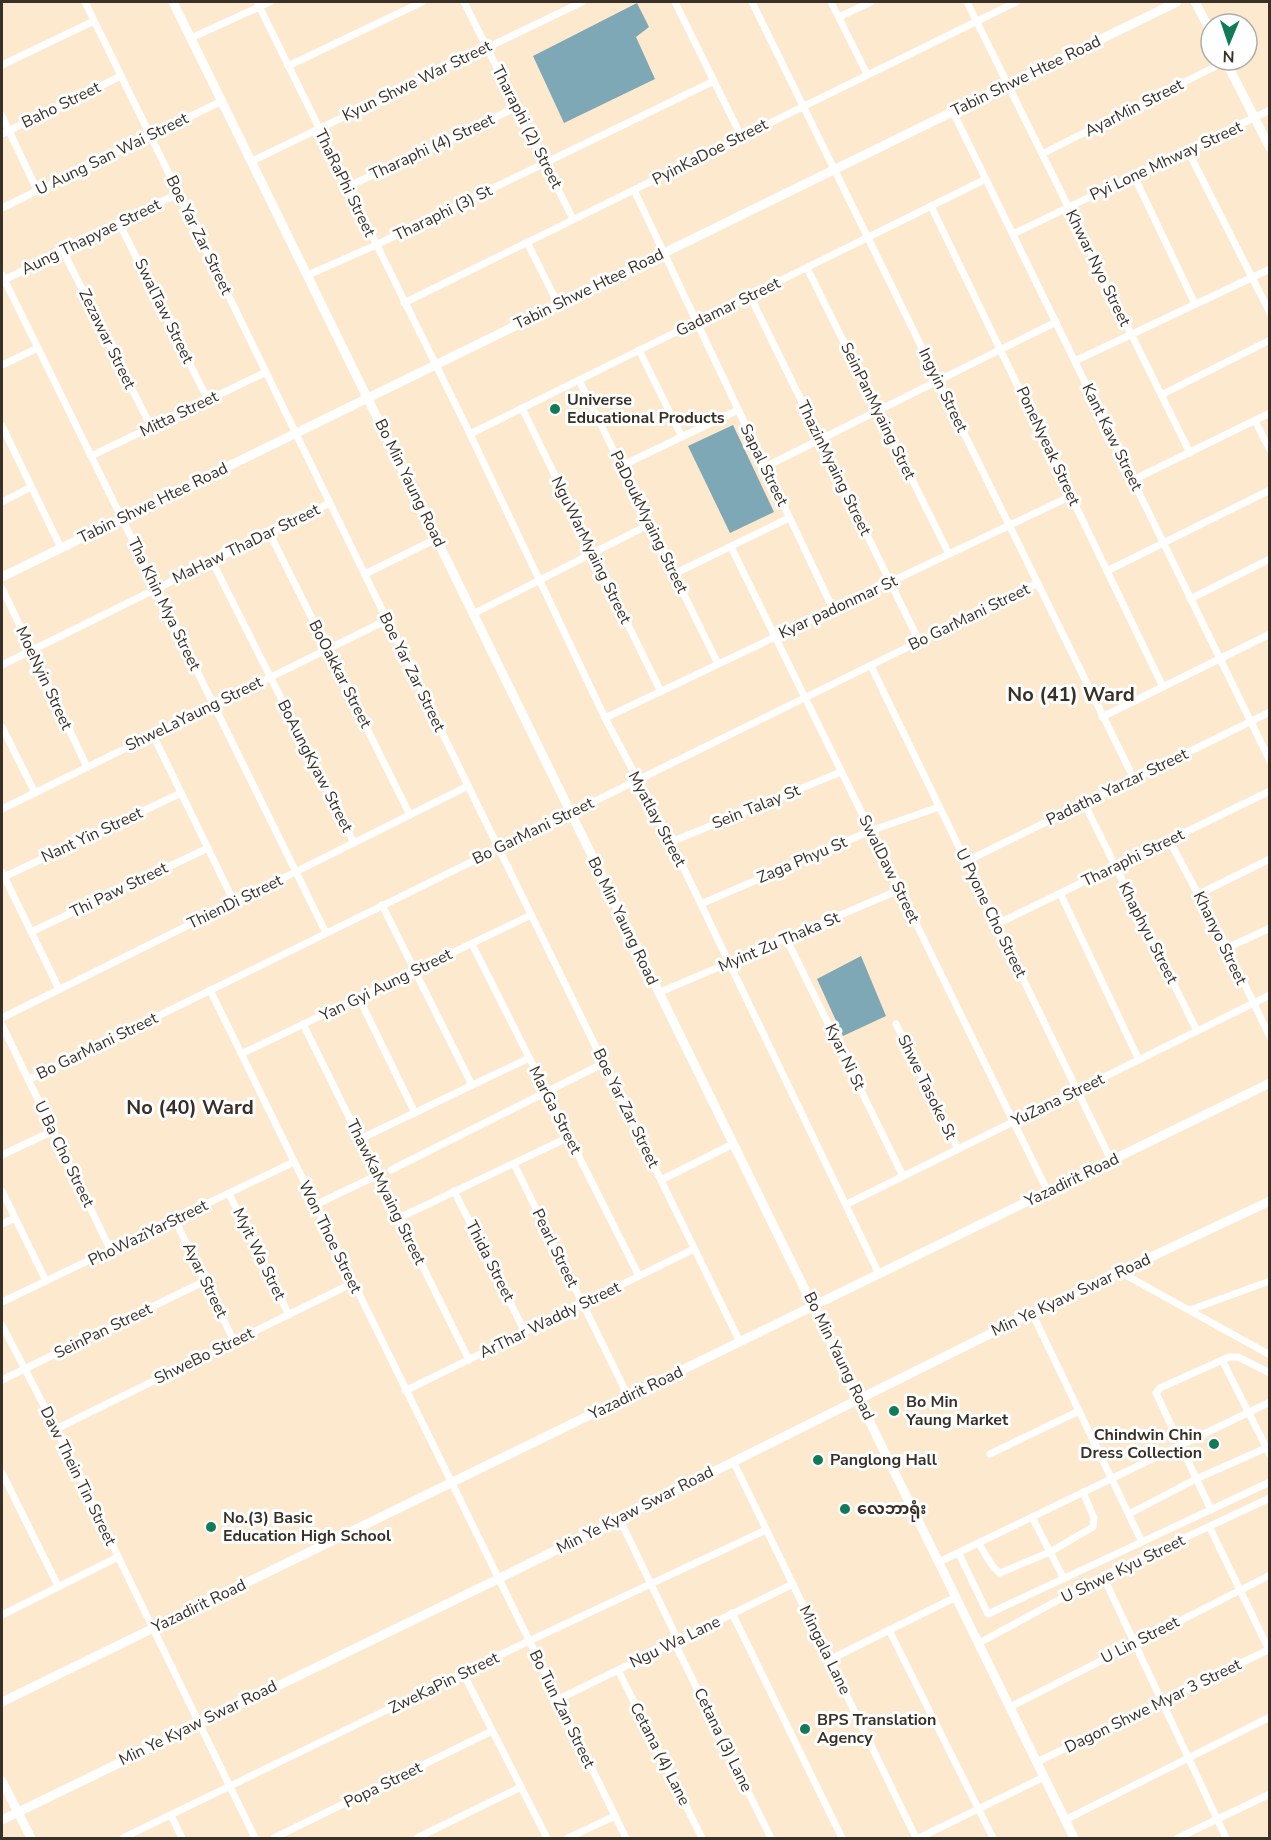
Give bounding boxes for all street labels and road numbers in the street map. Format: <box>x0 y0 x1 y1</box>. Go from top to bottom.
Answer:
street label: Tabin Shwe Htee Road <box>947 30 1105 122</box>
street label: Kyun Shwe War Street <box>339 35 496 127</box>
street label: Tharaphi (2) Street <box>487 62 568 193</box>
street label: AyarMin Street <box>1081 74 1187 142</box>
street label: Baho Street <box>18 76 104 134</box>
street label: U Aung San Wai Street <box>32 107 192 201</box>
street label: Tharaphi (4) Street <box>366 108 498 186</box>
street label: PyinKaDoe Street <box>649 113 772 191</box>
street label: Pyi Lone Mhway Street <box>1086 116 1246 206</box>
street label: ThaRaPhi Street <box>309 126 381 241</box>
street label: Boe Yar Zar Street <box>161 172 238 299</box>
street label: Tharaphi (3) St <box>390 180 496 246</box>
street label: Aung Thapyae Street <box>18 194 165 280</box>
street label: Khwar Nyo Street <box>1060 206 1136 330</box>
street label: Tabin Shwe Htee Road <box>510 243 668 335</box>
street label: SwalTaw Street <box>129 255 199 368</box>
street label: Gadamar Street <box>672 272 784 342</box>
street label: Zezawar Street <box>73 285 141 393</box>
street label: SeinPanMyaing Stret <box>835 339 921 484</box>
street label: Ingyin Street <box>913 344 973 436</box>
street label: Kant Kaw Street <box>1076 380 1148 495</box>
street label: PoneNyeak Street <box>1011 383 1085 509</box>
street label: Mitta Street <box>136 385 222 442</box>
street label: ThazinMyaing Street <box>792 397 876 539</box>
street label: Bo Min Yaung Road <box>369 415 451 551</box>
street label: Sapal Street <box>735 420 793 510</box>
street label: PaDoukMyaing Street <box>605 447 693 597</box>
street label: Tabin Shwe Htee Road <box>74 457 232 549</box>
street label: NguWarMyaing Street <box>546 473 636 628</box>
street label: MaHaw ThaDar Street <box>169 499 324 589</box>
street label: Tha Khin Mya Street <box>122 534 206 674</box>
street label: Kyar padonmar St <box>775 570 901 644</box>
street label: Bo GarMani Street <box>905 578 1034 656</box>
street label: Boe Yar Zar Street <box>374 609 451 736</box>
street label: BoOakkar Street <box>303 616 377 732</box>
street label: MoeNyin Street <box>10 623 78 734</box>
street label: ShweLaYaung Street <box>122 671 267 757</box>
street label: BoAungKyaw Street <box>272 696 358 836</box>
street label: Padatha Yarzar Street <box>1042 743 1192 831</box>
street label: Myatlay Street <box>623 768 692 871</box>
street label: Sein Talay St <box>709 779 804 835</box>
street label: Bo GarMani Street <box>469 792 598 870</box>
street label: Nant Yin Street <box>38 802 147 868</box>
street label: SwalDaw Street <box>853 811 925 927</box>
street label: Tharaphi Street <box>1078 824 1188 892</box>
street label: Zaga Phyu St <box>754 831 851 889</box>
street label: U Pyone Cho Street <box>950 845 1032 982</box>
street label: Bo Min Yaung Road <box>582 853 664 989</box>
street label: Thi Paw Street <box>67 857 172 923</box>
street label: ThienDi Street <box>184 869 287 935</box>
street label: Khaphyu Street <box>1113 879 1183 988</box>
street label: Khanyo Street <box>1188 888 1252 989</box>
street label: Myint Zu Thaka St <box>715 906 843 978</box>
street label: Yan Gyi Aung Street <box>315 943 456 1027</box>
street label: Bo GarMani Street <box>33 1007 162 1085</box>
street label: Kyar Ni St <box>820 1020 871 1094</box>
street label: Shwe Tasoke St <box>892 1031 962 1143</box>
street label: Boe Yar Zar Street <box>588 1045 665 1172</box>
street label: MarGa Street <box>523 1062 587 1158</box>
street label: YuZana Street <box>1007 1068 1108 1132</box>
street label: U Ba Cho Street <box>29 1097 99 1211</box>
street label: ThawKaMyaing Street <box>341 1116 431 1269</box>
street label: Yazadirit Road <box>1020 1148 1123 1213</box>
street label: Won Thoe Street <box>293 1177 367 1297</box>
street label: PhoWaziYarStreet <box>84 1194 212 1272</box>
street label: Myit Wa Stret <box>227 1204 291 1304</box>
street label: Pearl Street <box>526 1205 584 1291</box>
street label: Thida Street <box>460 1217 520 1306</box>
street label: Ayar Street <box>177 1239 233 1322</box>
street label: Min Ye Kyaw Swar Road <box>988 1248 1154 1342</box>
street label: ArThar Waddy Street <box>476 1276 624 1364</box>
street label: Bo Min Yaung Road <box>798 1288 880 1424</box>
street label: SeinPan Street <box>50 1298 156 1364</box>
street label: ShweBo Street <box>151 1322 258 1390</box>
street label: Yazadirit Road <box>584 1361 687 1426</box>
street label: Daw Thein Tin Street <box>35 1403 121 1550</box>
street label: Min Ye Kyaw Swar Road <box>553 1461 717 1559</box>
street label: U Shwe Kyu Street <box>1057 1529 1189 1609</box>
street label: Yazadirit Road <box>147 1574 250 1639</box>
street label: Mingala Lane <box>794 1602 856 1698</box>
street label: Ngu Wa Lane <box>626 1611 724 1673</box>
street label: U Lin Street <box>1097 1611 1183 1669</box>
street label: Bo Tun Zan Street <box>524 1646 600 1772</box>
street label: ZweKaPin Street <box>385 1647 503 1719</box>
street label: Dagon Shwe Myar 3 Street <box>1061 1653 1245 1758</box>
street label: Min Ye Kyaw Swar Road <box>115 1675 281 1771</box>
street label: Cetana (3) Lane <box>688 1684 758 1796</box>
street label: Cetana (4) Lane <box>625 1699 695 1809</box>
street label: Popa Street <box>340 1756 426 1813</box>

